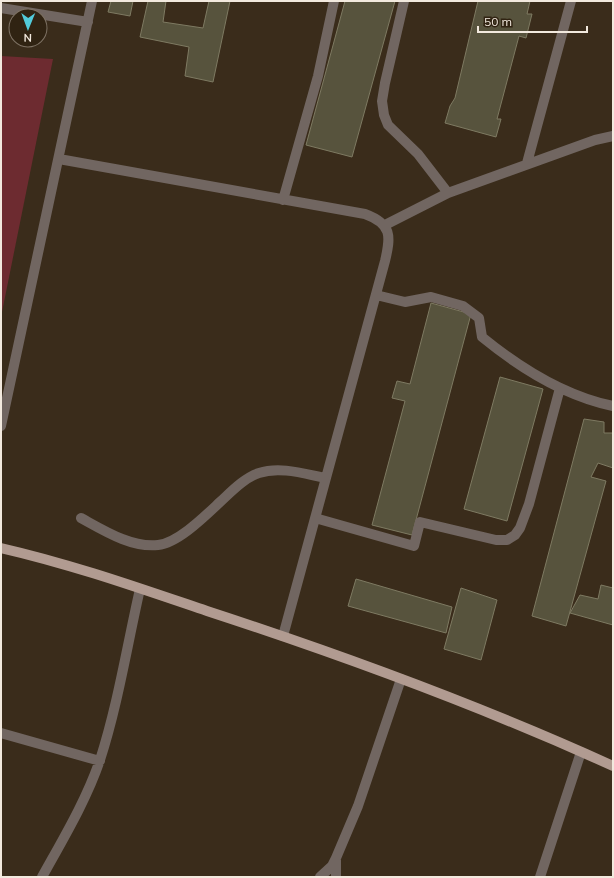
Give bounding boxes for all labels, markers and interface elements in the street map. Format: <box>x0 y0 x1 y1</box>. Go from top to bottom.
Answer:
north arrow <box>8 8 48 48</box>
scale bar <box>478 8 587 34</box>
text: 50 m <box>484 14 512 29</box>
text: N <box>24 31 32 45</box>

